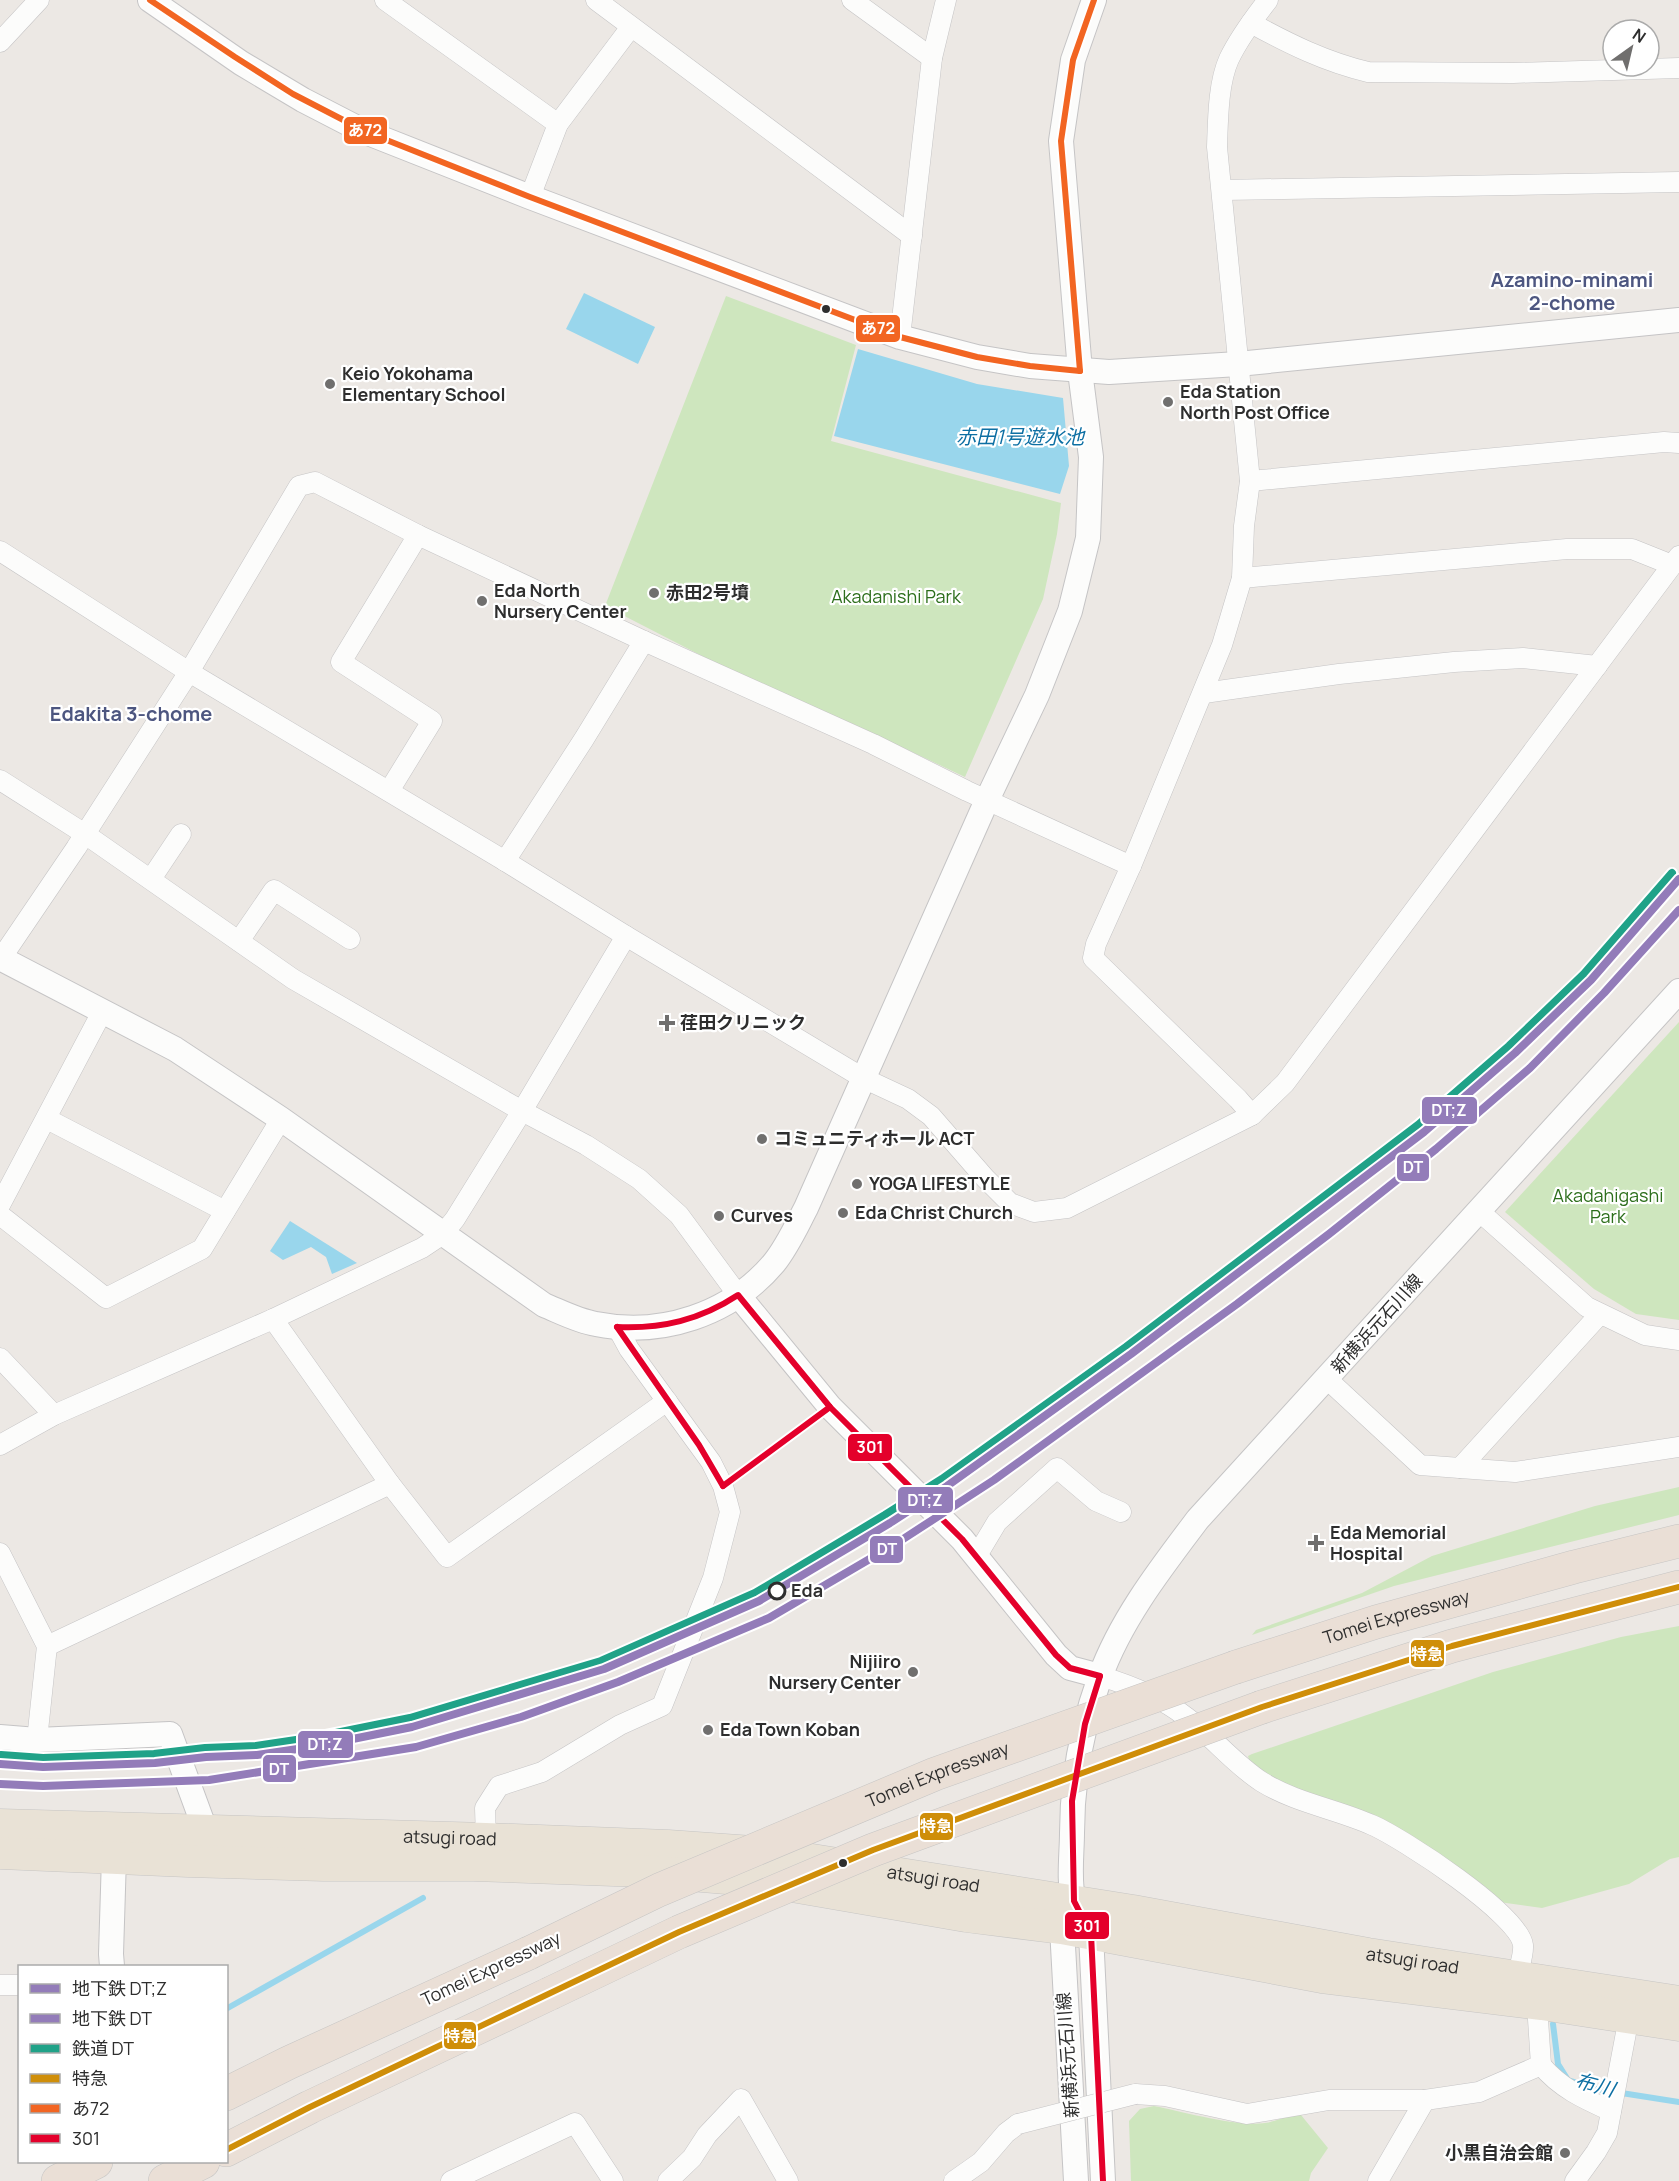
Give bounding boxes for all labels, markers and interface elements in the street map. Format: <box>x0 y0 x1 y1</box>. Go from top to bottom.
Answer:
north arrow <box>1601 18 1661 78</box>
text: N <box>1628 23 1650 48</box>
line badge: あ72 <box>343 116 388 145</box>
text: あ72 <box>348 119 382 141</box>
district label: Azamino-minami 2-chome <box>1491 266 1653 316</box>
unlabelled marker <box>820 303 832 315</box>
line badge: あ72 <box>855 314 901 343</box>
text: あ72 <box>861 317 895 339</box>
place label: Keio Yokohama Elementary School <box>342 361 505 406</box>
marker: Keio Yokohama Elementary School <box>323 377 337 391</box>
place label: Eda Station North Post Office <box>1180 379 1330 424</box>
marker: Eda Station North Post Office <box>1161 395 1175 409</box>
water label: 赤田1号遊水池 <box>956 423 1086 450</box>
place label: Eda North Nursery Center <box>494 578 627 623</box>
place label: 赤田2号墳 <box>666 580 749 604</box>
park label: Akadanishi Park <box>831 584 962 608</box>
marker: 赤田2号墳 <box>647 586 661 600</box>
marker: Eda North Nursery Center <box>475 594 489 608</box>
district label: Edakita 3-chome <box>50 700 212 727</box>
place label: 荏田クリニック <box>680 1010 806 1034</box>
marker: 荏田クリニック <box>658 1014 676 1032</box>
line badge: DT;Z <box>1421 1096 1478 1125</box>
text: DT;Z <box>1431 1099 1467 1121</box>
place label: コミュニティホール ACT <box>774 1126 975 1150</box>
marker: コミュニティホール ACT <box>755 1132 769 1146</box>
line badge: DT <box>1396 1153 1430 1182</box>
text: DT <box>1403 1156 1424 1178</box>
place label: YOGA LIFESTYLE <box>869 1171 1010 1195</box>
marker: YOGA LIFESTYLE <box>850 1177 864 1191</box>
park label: Akadahigashi Park <box>1553 1183 1663 1228</box>
place label: Eda Christ Church <box>855 1200 1013 1224</box>
place label: Curves <box>731 1203 793 1227</box>
marker: Eda Christ Church <box>836 1206 850 1220</box>
marker: Curves <box>712 1209 726 1223</box>
street label: 新横浜元石川線 <box>1325 1268 1427 1378</box>
line badge: 301 <box>847 1433 893 1462</box>
text: 301 <box>857 1436 883 1458</box>
line badge: DT;Z <box>897 1486 954 1514</box>
text: DT;Z <box>907 1489 943 1511</box>
place label: Eda Memorial Hospital <box>1330 1520 1446 1565</box>
marker: Eda Memorial Hospital <box>1307 1534 1325 1552</box>
line badge: DT <box>869 1535 904 1564</box>
text: DT <box>877 1538 898 1560</box>
place label: Eda <box>791 1578 823 1602</box>
marker: Eda <box>768 1582 786 1600</box>
street label: Tomei Expressway <box>1320 1583 1473 1649</box>
line badge: 特急 <box>1410 1639 1445 1668</box>
text: 特急 <box>1411 1643 1443 1665</box>
place label: Nijiiro Nursery Center <box>768 1649 901 1694</box>
marker: Nijiiro Nursery Center <box>906 1665 920 1679</box>
place label: Eda Town Koban <box>720 1717 860 1741</box>
marker: Eda Town Koban <box>701 1723 715 1737</box>
line badge: DT;Z <box>297 1730 354 1759</box>
text: DT;Z <box>307 1733 343 1755</box>
street label: Tomei Expressway <box>862 1735 1013 1813</box>
line badge: DT <box>262 1754 297 1783</box>
text: DT <box>269 1758 290 1780</box>
line badge: 特急 <box>919 1812 954 1841</box>
text: 特急 <box>920 1815 952 1837</box>
street label: atsugi road <box>403 1824 497 1850</box>
unlabelled marker <box>837 1857 849 1869</box>
street label: atsugi road <box>885 1859 982 1897</box>
line badge: 301 <box>1064 1911 1110 1940</box>
text: 301 <box>1074 1915 1100 1937</box>
street label: Tomei Expressway <box>417 1925 565 2011</box>
street label: atsugi road <box>1365 1941 1461 1979</box>
legend <box>18 1965 228 2163</box>
text: 地下鉄 DT;Z <box>72 1976 167 2000</box>
street label: 新横浜元石川線 <box>1051 1991 1083 2119</box>
text: 地下鉄 DT <box>72 2006 152 2030</box>
line badge: 特急 <box>443 2021 477 2050</box>
text: 特急 <box>444 2025 476 2047</box>
text: 鉄道 DT <box>72 2036 134 2060</box>
text: 特急 <box>72 2066 108 2090</box>
water label: 布川 <box>1572 2066 1620 2103</box>
text: あ72 <box>72 2096 109 2120</box>
text: 301 <box>72 2126 100 2150</box>
place label: 小黒自治会館 <box>1445 2140 1553 2164</box>
marker: 小黒自治会館 <box>1558 2146 1572 2160</box>

